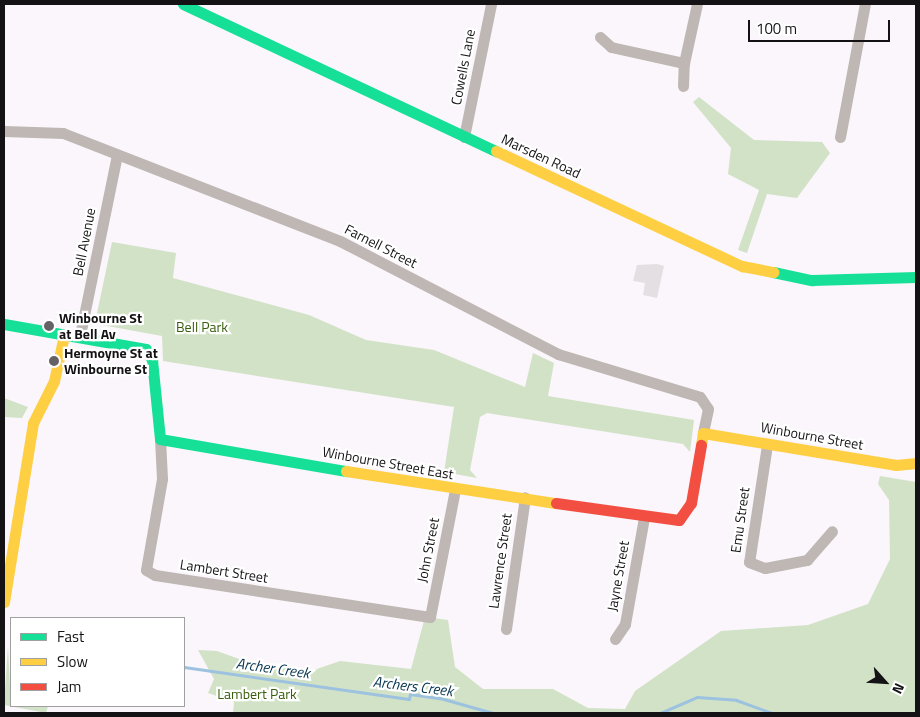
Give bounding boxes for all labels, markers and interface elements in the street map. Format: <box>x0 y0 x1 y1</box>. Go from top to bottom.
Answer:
scale bar <box>750 10 892 42</box>
text: 100 m <box>756 17 797 40</box>
street label: Cowells Lane <box>447 28 479 106</box>
street label: Marsden Road <box>499 130 583 182</box>
street label: Bell Avenue <box>69 207 99 277</box>
street label: Farnell Street <box>342 221 420 271</box>
place label: Winbourne St at Bell Av <box>59 310 142 342</box>
park label: Bell Park <box>176 319 228 335</box>
marker: Winbourne St at Bell Av <box>43 320 55 332</box>
place label: Hermoyne St at Winbourne St <box>64 345 158 378</box>
marker: Hermoyne St at Winbourne St <box>48 355 60 367</box>
street label: Winbourne Street <box>759 419 865 453</box>
street label: Winbourne Street East <box>321 443 455 483</box>
street label: Emu Street <box>727 486 753 554</box>
street label: Lawrence Street <box>485 512 515 610</box>
street label: John Street <box>413 516 443 584</box>
street label: Jayne Street <box>604 539 632 613</box>
street label: Lambert Street <box>179 556 269 586</box>
legend <box>10 617 185 707</box>
text: Fast <box>57 625 84 648</box>
text: Slow <box>57 650 88 673</box>
water label: Archer Creek <box>235 654 311 682</box>
north arrow <box>860 657 910 707</box>
water label: Archers Creek <box>372 672 454 700</box>
text: Jam <box>57 675 81 698</box>
text: N <box>887 680 910 698</box>
park label: Lambert Park <box>217 686 297 702</box>

